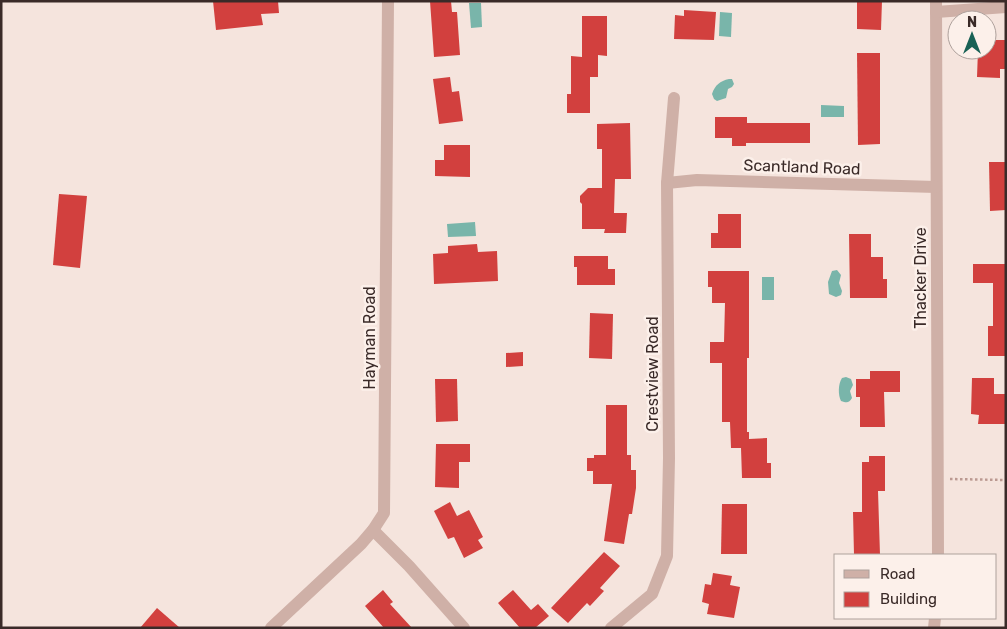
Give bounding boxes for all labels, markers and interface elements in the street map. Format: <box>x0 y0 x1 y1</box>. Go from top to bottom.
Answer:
north arrow <box>947 10 997 60</box>
text: N <box>967 14 977 31</box>
street label: Scantland Road <box>743 155 861 179</box>
street label: Thacker Drive <box>911 227 930 329</box>
street label: Hayman Road <box>360 286 379 390</box>
street label: Crestview Road <box>643 316 662 432</box>
legend <box>834 554 997 619</box>
text: Road <box>880 565 916 583</box>
text: Building <box>880 590 937 608</box>

